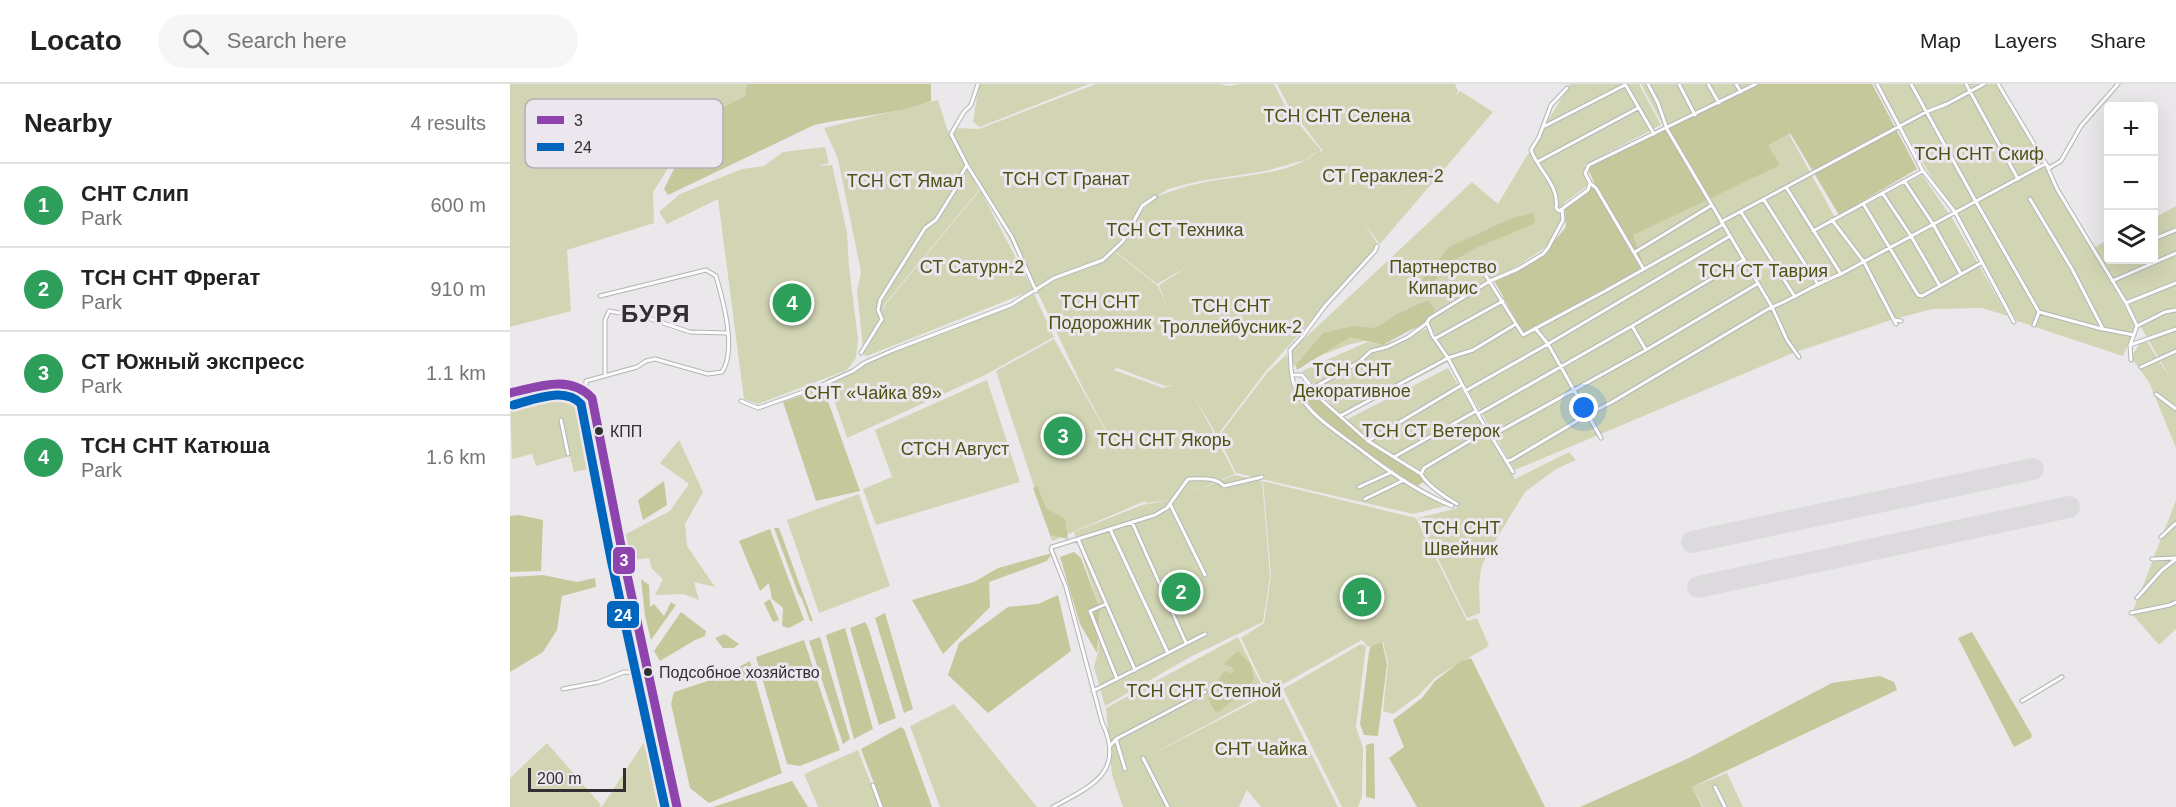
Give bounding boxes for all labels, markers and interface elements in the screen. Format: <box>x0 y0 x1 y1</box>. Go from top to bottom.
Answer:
search box <box>158 14 578 68</box>
text: Locato <box>30 25 122 56</box>
icon: search <box>179 25 212 58</box>
text: Search here <box>227 28 347 53</box>
text: Map <box>1920 29 1961 52</box>
text: Layers <box>1994 29 2057 52</box>
text: Share <box>2090 29 2146 52</box>
legend <box>525 99 723 168</box>
map controls <box>2104 102 2158 264</box>
button: + <box>2104 102 2158 156</box>
park label: ТСН СНТ Селена <box>1264 106 1411 126</box>
text: Nearby <box>24 108 112 138</box>
text: 4 results <box>410 112 486 134</box>
text: 3 <box>574 112 583 129</box>
text: 24 <box>574 139 592 156</box>
park label: ТСН СНТ Скиф <box>1914 144 2044 164</box>
button: − <box>2104 156 2158 210</box>
park label: СТ Гераклея-2 <box>1322 166 1444 186</box>
park label: ТСН СТ Гранат <box>1003 169 1129 189</box>
park label: ТСН СТ Ямал <box>847 171 963 191</box>
text: СНТ Слип <box>81 181 189 206</box>
text: 1 <box>38 194 49 216</box>
text: 600 m <box>430 194 486 216</box>
text: Park <box>81 207 122 229</box>
button: layers <box>2104 210 2158 264</box>
park label: ТСН СТ Техника <box>1106 220 1245 240</box>
park label: СТ Сатурн-2 <box>920 257 1024 277</box>
park label: Партнерство Кипарис <box>1389 257 1497 298</box>
park label: ТСН СТ Таврия <box>1698 261 1828 281</box>
text: ТСН СНТ Фрегат <box>81 265 260 290</box>
text: 2 <box>38 278 49 300</box>
text: 910 m <box>430 278 486 300</box>
pin: 4 <box>772 280 812 326</box>
text: Park <box>81 291 122 313</box>
park label: ТСН СНТ Подорожник <box>1049 292 1152 333</box>
park label: ТСН СНТ Троллейбусник-2 <box>1160 296 1302 337</box>
district label: БУРЯ <box>621 300 691 327</box>
text: СТ Южный экспресс <box>81 349 304 374</box>
park label: ТСН СНТ Декоративное <box>1293 360 1411 401</box>
text: 3 <box>38 362 49 384</box>
text: 1.1 km <box>426 362 486 384</box>
text: Park <box>81 375 122 397</box>
park label: СНТ «Чайка 89» <box>804 383 942 403</box>
your location <box>1569 393 1598 422</box>
pin: 3 <box>1044 414 1082 458</box>
park label: ТСН СТ Ветерок <box>1362 421 1500 441</box>
place label: КПП <box>610 423 642 440</box>
marker: КПП <box>593 425 605 437</box>
park label: ТСН СНТ Якорь <box>1097 430 1231 450</box>
text: ТСН СНТ Катюша <box>81 433 270 458</box>
park label: СТСН Август <box>901 439 1009 459</box>
text: 4 <box>38 446 49 468</box>
text: 1.6 km <box>426 446 486 468</box>
text: Park <box>81 459 122 481</box>
park label: ТСН СНТ Швейник <box>1422 518 1501 559</box>
line badge: 3 <box>612 546 636 575</box>
text: 3 <box>620 552 629 569</box>
pin: 2 <box>1162 570 1200 614</box>
pin: 1 <box>1342 574 1382 620</box>
line badge: 24 <box>606 600 640 629</box>
text: 24 <box>614 607 632 624</box>
place label: Подсобное хозяйство <box>659 664 820 681</box>
marker: Подсобное хозяйство <box>642 666 654 678</box>
park label: ТСН СНТ Степной <box>1127 681 1281 701</box>
park label: СНТ Чайка <box>1215 739 1308 759</box>
scale bar <box>528 765 626 792</box>
text: 200 m <box>537 770 581 787</box>

